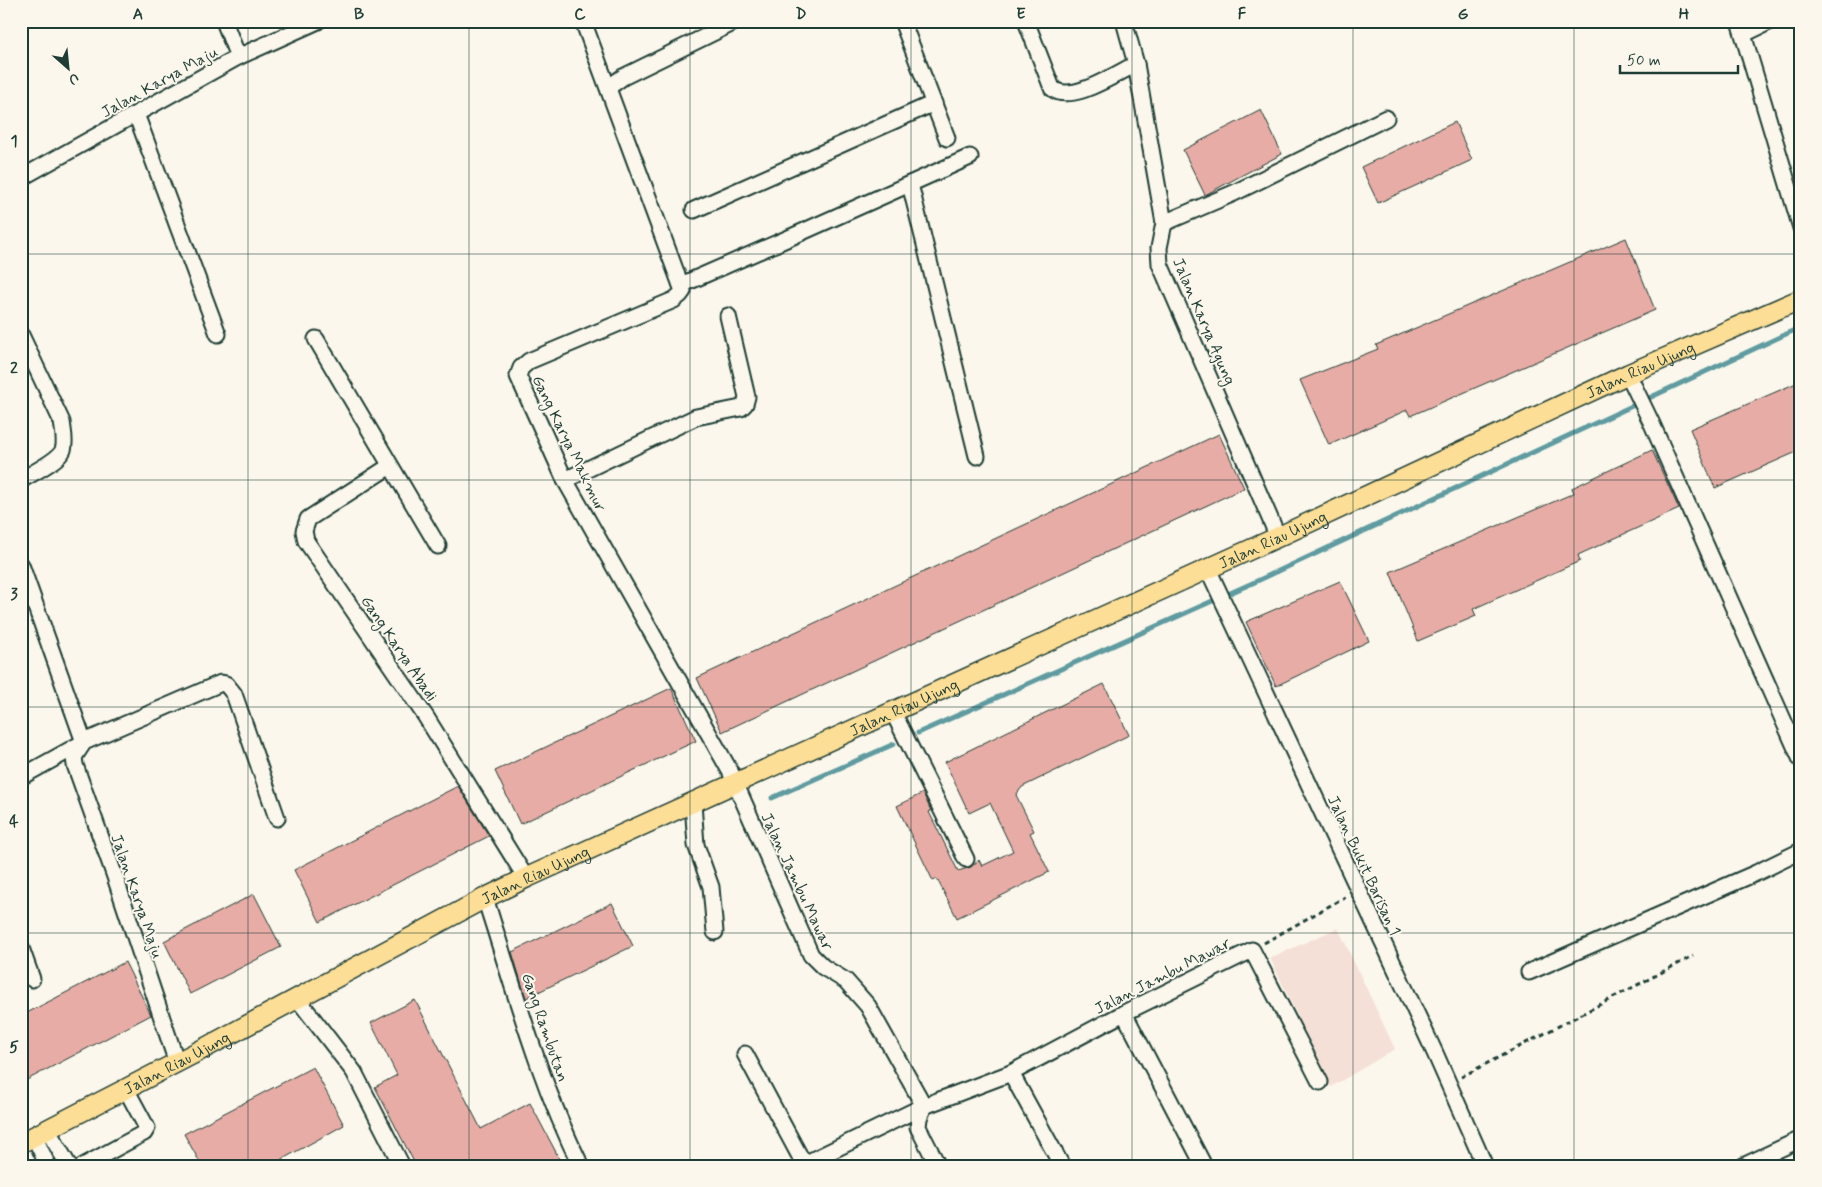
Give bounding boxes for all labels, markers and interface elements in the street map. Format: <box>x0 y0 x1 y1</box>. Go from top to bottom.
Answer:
text: A <box>133 4 143 25</box>
text: B <box>354 4 364 25</box>
text: C <box>574 4 586 25</box>
text: D <box>795 4 807 25</box>
text: E <box>1016 4 1026 25</box>
text: F <box>1238 4 1247 25</box>
text: G <box>1458 4 1469 25</box>
text: H <box>1679 4 1690 25</box>
street label: Jalan Karya Maju <box>98 41 222 123</box>
north arrow <box>42 42 92 92</box>
scale bar <box>1620 42 1737 74</box>
text: 50 m <box>1627 51 1661 71</box>
text: U <box>65 69 82 89</box>
text: 1 <box>10 131 18 152</box>
street label: Jalan Karya Agung <box>1166 255 1240 389</box>
street label: Jalan Riau Ujung <box>1583 337 1699 404</box>
text: 2 <box>10 358 18 379</box>
street label: Gang Karya Makmur <box>526 372 611 516</box>
street label: Jalan Riau Ujung <box>1215 507 1331 575</box>
text: 3 <box>10 584 18 605</box>
street label: Gang Karya Abadi <box>355 592 442 706</box>
street label: Jalan Riau Ujung <box>847 674 962 742</box>
street label: Jalan Bukit Barisan 1 <box>1322 792 1405 939</box>
street label: Jalan Jambu Mawar <box>755 809 838 954</box>
text: 4 <box>9 811 19 832</box>
street label: Jalan Karya Maju <box>105 831 168 962</box>
street label: Jalan Riau Ujung <box>478 842 593 910</box>
street label: Jalan Jambu Mawar <box>1091 933 1235 1020</box>
street label: Gang Rambutan <box>515 970 573 1085</box>
street label: Jalan Riau Ujung <box>120 1027 234 1100</box>
text: 5 <box>9 1037 19 1058</box>

